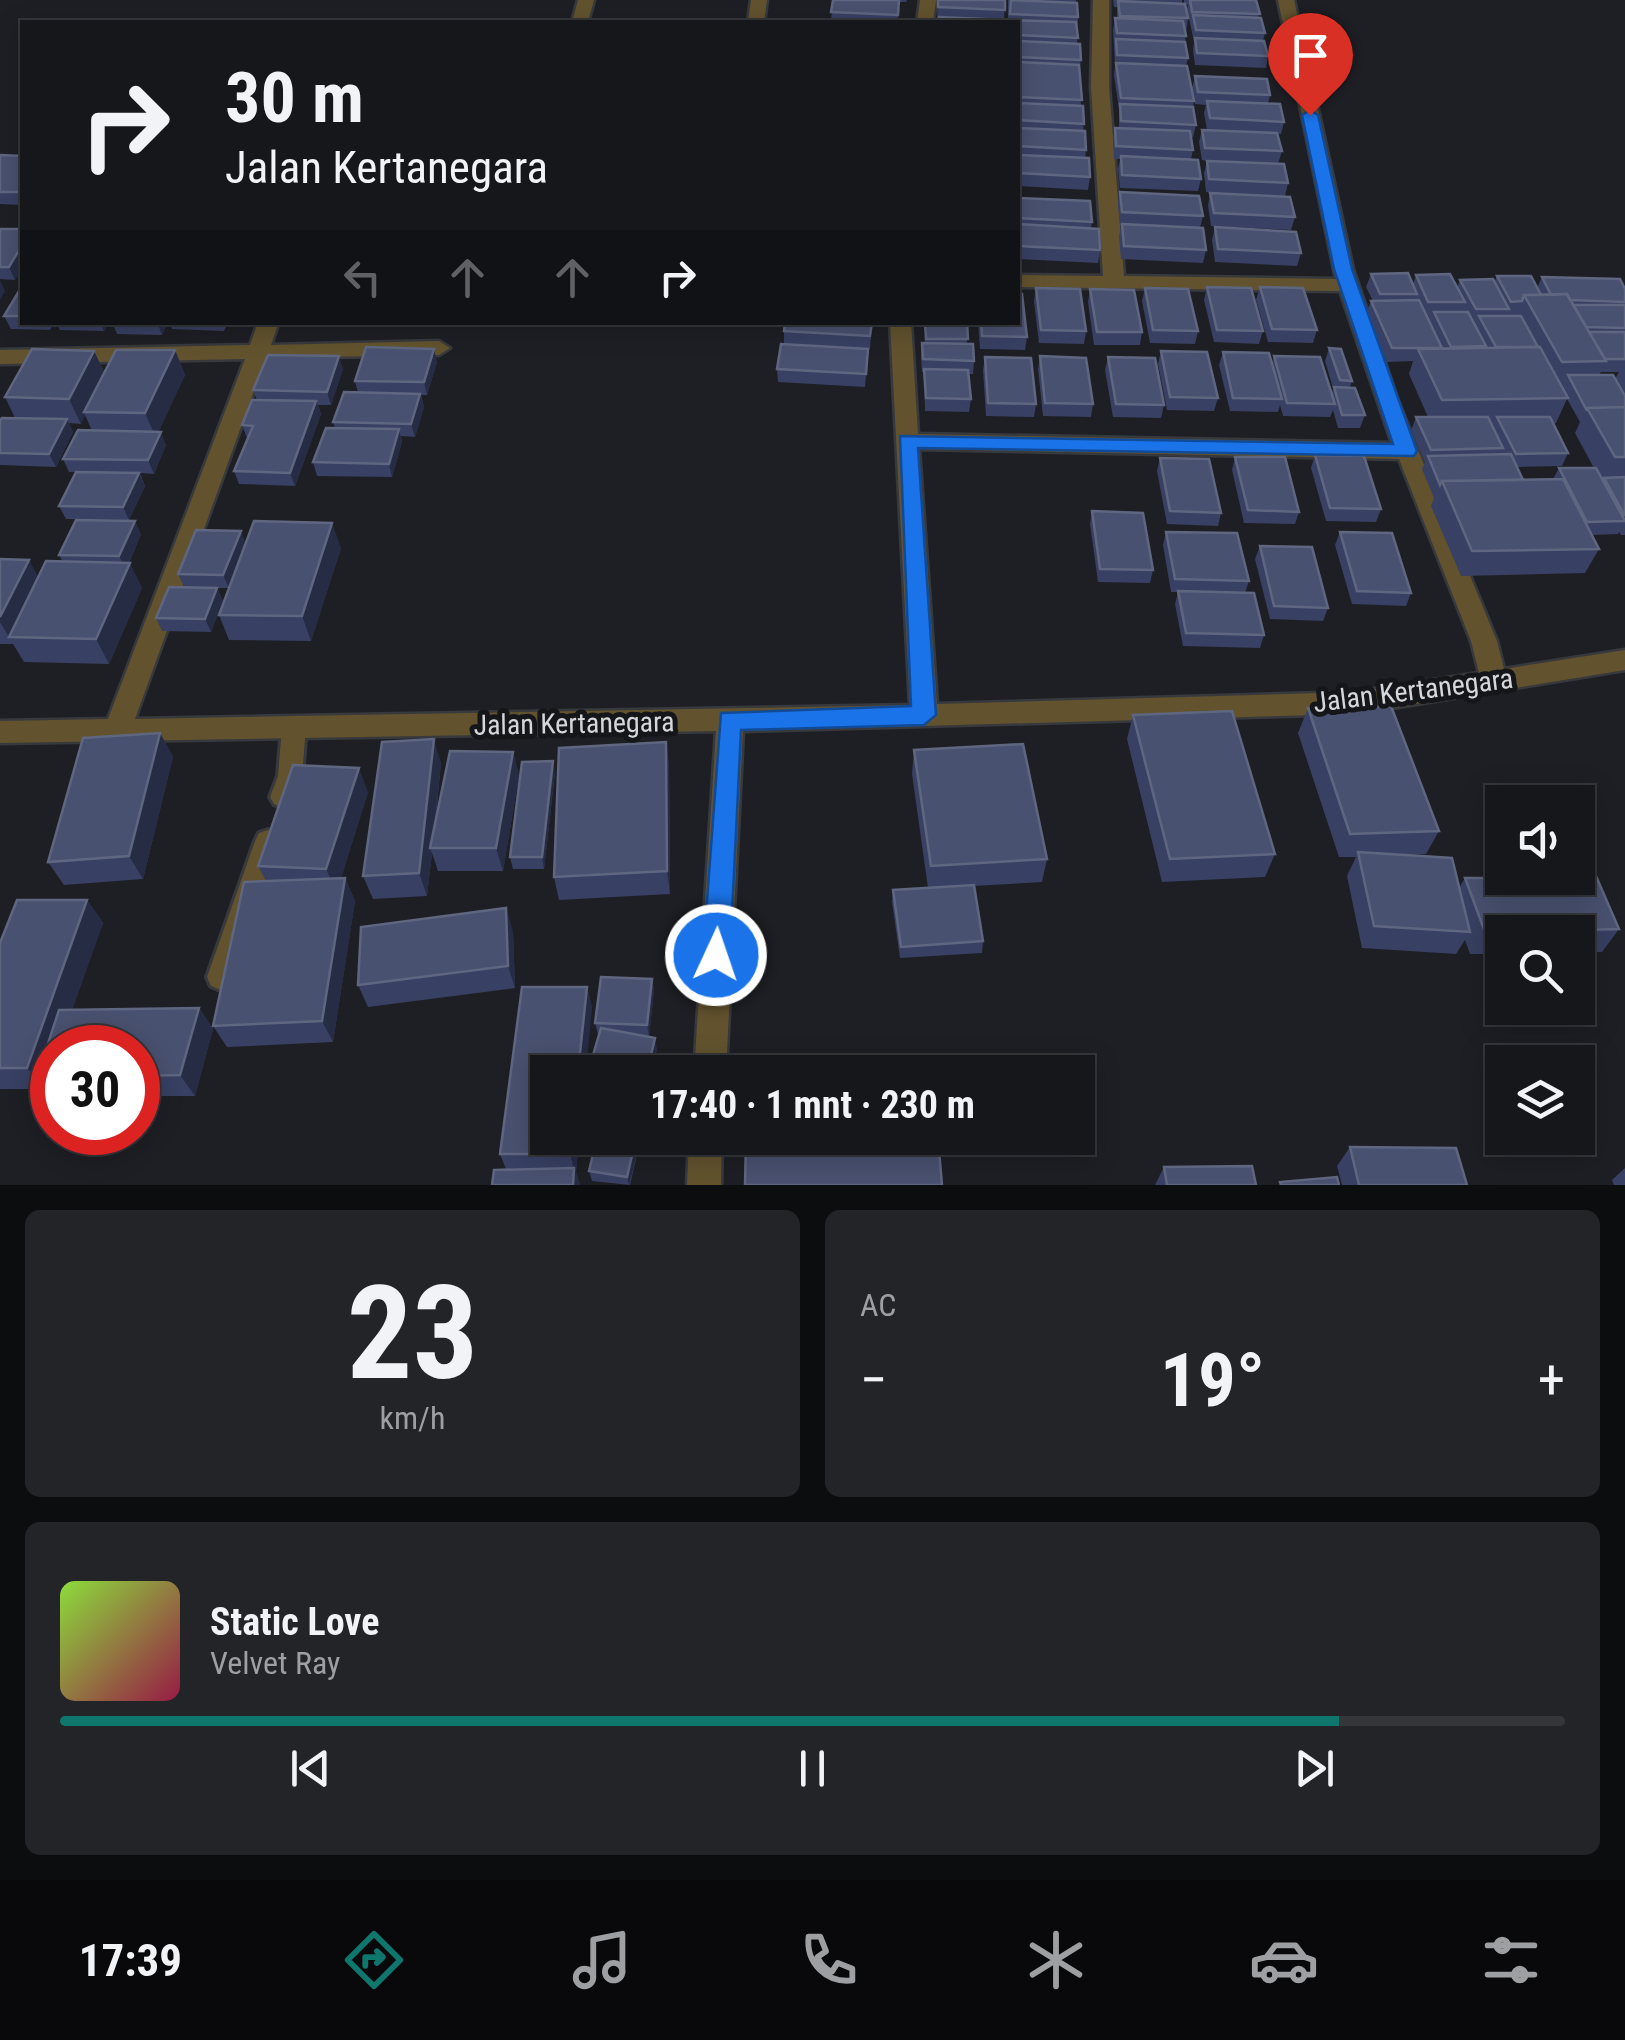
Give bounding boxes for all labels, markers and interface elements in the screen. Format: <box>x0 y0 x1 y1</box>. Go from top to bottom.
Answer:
pin <box>1268 13 1353 116</box>
icon: arrive <box>1283 28 1338 83</box>
text: 30 m <box>225 57 364 139</box>
icon: right <box>60 60 190 190</box>
text: Jalan Kertanegara <box>225 141 548 194</box>
icon: left <box>335 250 390 305</box>
icon: ahead <box>440 250 495 305</box>
icon: ahead <box>545 250 600 305</box>
icon: right <box>650 250 705 305</box>
street label: Jalan Kertanegara <box>1311 662 1515 719</box>
street label: Jalan Kertanegara <box>473 705 675 742</box>
map controls <box>1485 785 1595 1155</box>
button: sound <box>1485 785 1595 895</box>
position arrow <box>664 903 768 1007</box>
button: search <box>1485 915 1595 1025</box>
speed limit sign: 30 <box>30 1025 160 1155</box>
button: layers <box>1485 1045 1595 1155</box>
text: 17:40 · 1 mnt · 230 m <box>650 1083 975 1127</box>
text: 23 <box>347 1257 478 1410</box>
text: AC <box>860 1286 896 1324</box>
text: 19° <box>1160 1336 1265 1424</box>
text: − <box>860 1348 888 1412</box>
text: + <box>1538 1348 1565 1412</box>
text: km/h <box>380 1399 445 1437</box>
text: Static Love <box>210 1600 379 1644</box>
text: Velvet Ray <box>210 1644 340 1682</box>
icon: previous <box>283 1741 338 1796</box>
icon: pause <box>785 1741 840 1796</box>
icon: next <box>1287 1741 1342 1796</box>
icon: directions <box>339 1925 409 1995</box>
icon: music <box>567 1925 637 1995</box>
icon: phone <box>794 1925 864 1995</box>
icon: climate <box>1021 1925 1091 1995</box>
icon: car <box>1249 1925 1319 1995</box>
icon: filters <box>1476 1925 1546 1995</box>
text: 17:39 <box>79 1934 182 1987</box>

